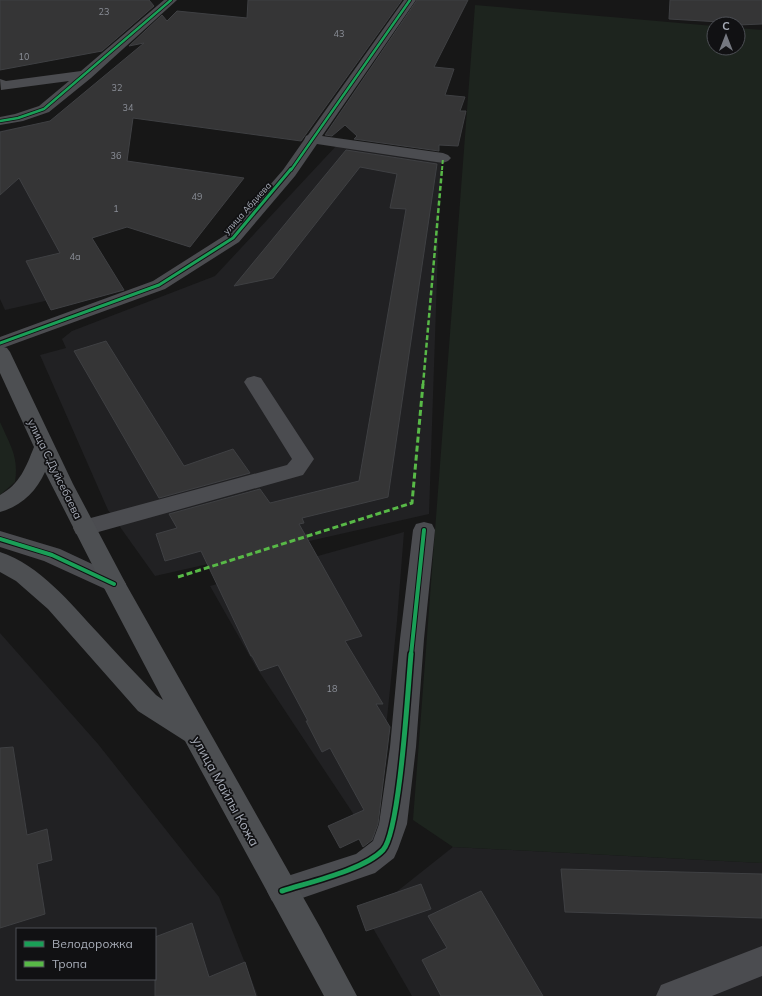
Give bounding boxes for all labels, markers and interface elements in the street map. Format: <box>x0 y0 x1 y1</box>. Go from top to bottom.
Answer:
house number: 23 <box>99 6 109 17</box>
north arrow <box>706 16 746 56</box>
text: С <box>722 19 730 33</box>
house number: 43 <box>334 28 344 39</box>
house number: 10 <box>19 51 29 62</box>
house number: 32 <box>112 82 122 93</box>
house number: 34 <box>123 102 134 113</box>
house number: 36 <box>111 150 121 161</box>
street label: улица Абдиева <box>221 180 274 237</box>
house number: 49 <box>192 191 202 202</box>
house number: 1 <box>113 203 119 214</box>
house number: 4а <box>70 251 80 262</box>
street label: улица С.Дуйсебаева <box>25 417 85 521</box>
house number: 18 <box>327 683 337 694</box>
street label: улица Майлы Кожа <box>189 733 263 849</box>
legend <box>16 928 156 980</box>
text: Велодорожка <box>52 936 133 951</box>
text: Тропа <box>52 956 87 971</box>

